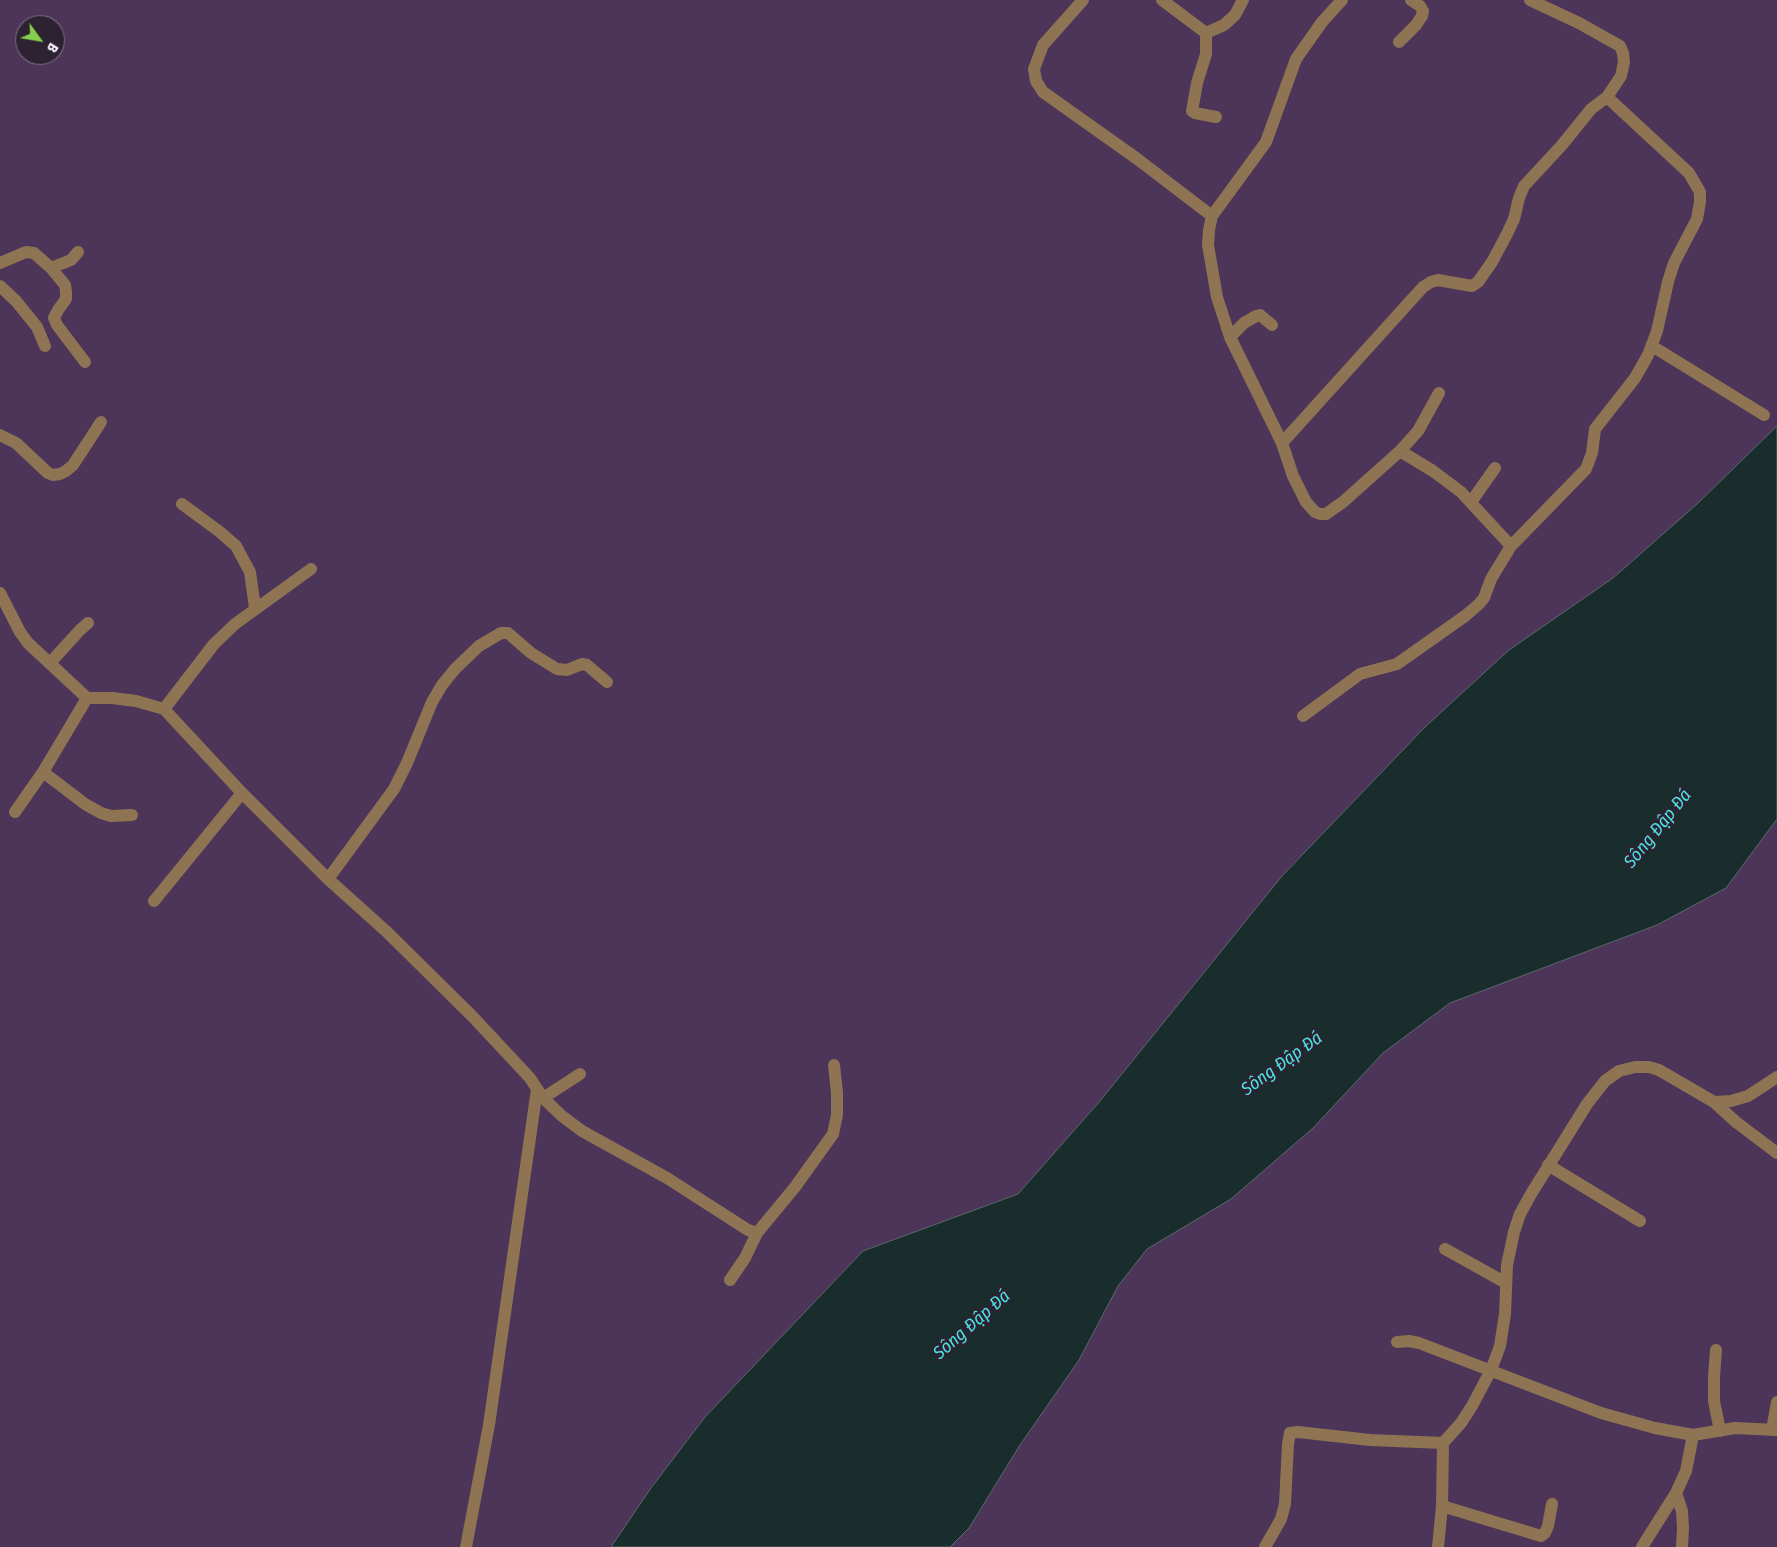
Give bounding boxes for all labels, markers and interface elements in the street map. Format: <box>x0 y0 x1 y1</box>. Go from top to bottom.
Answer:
north arrow <box>15 15 65 65</box>
text: B <box>43 40 62 56</box>
water label: Sông Đập Đá <box>1620 785 1696 873</box>
water label: Sông Đập Đá <box>1237 1027 1327 1101</box>
water label: Sông Đập Đá <box>929 1286 1015 1364</box>

